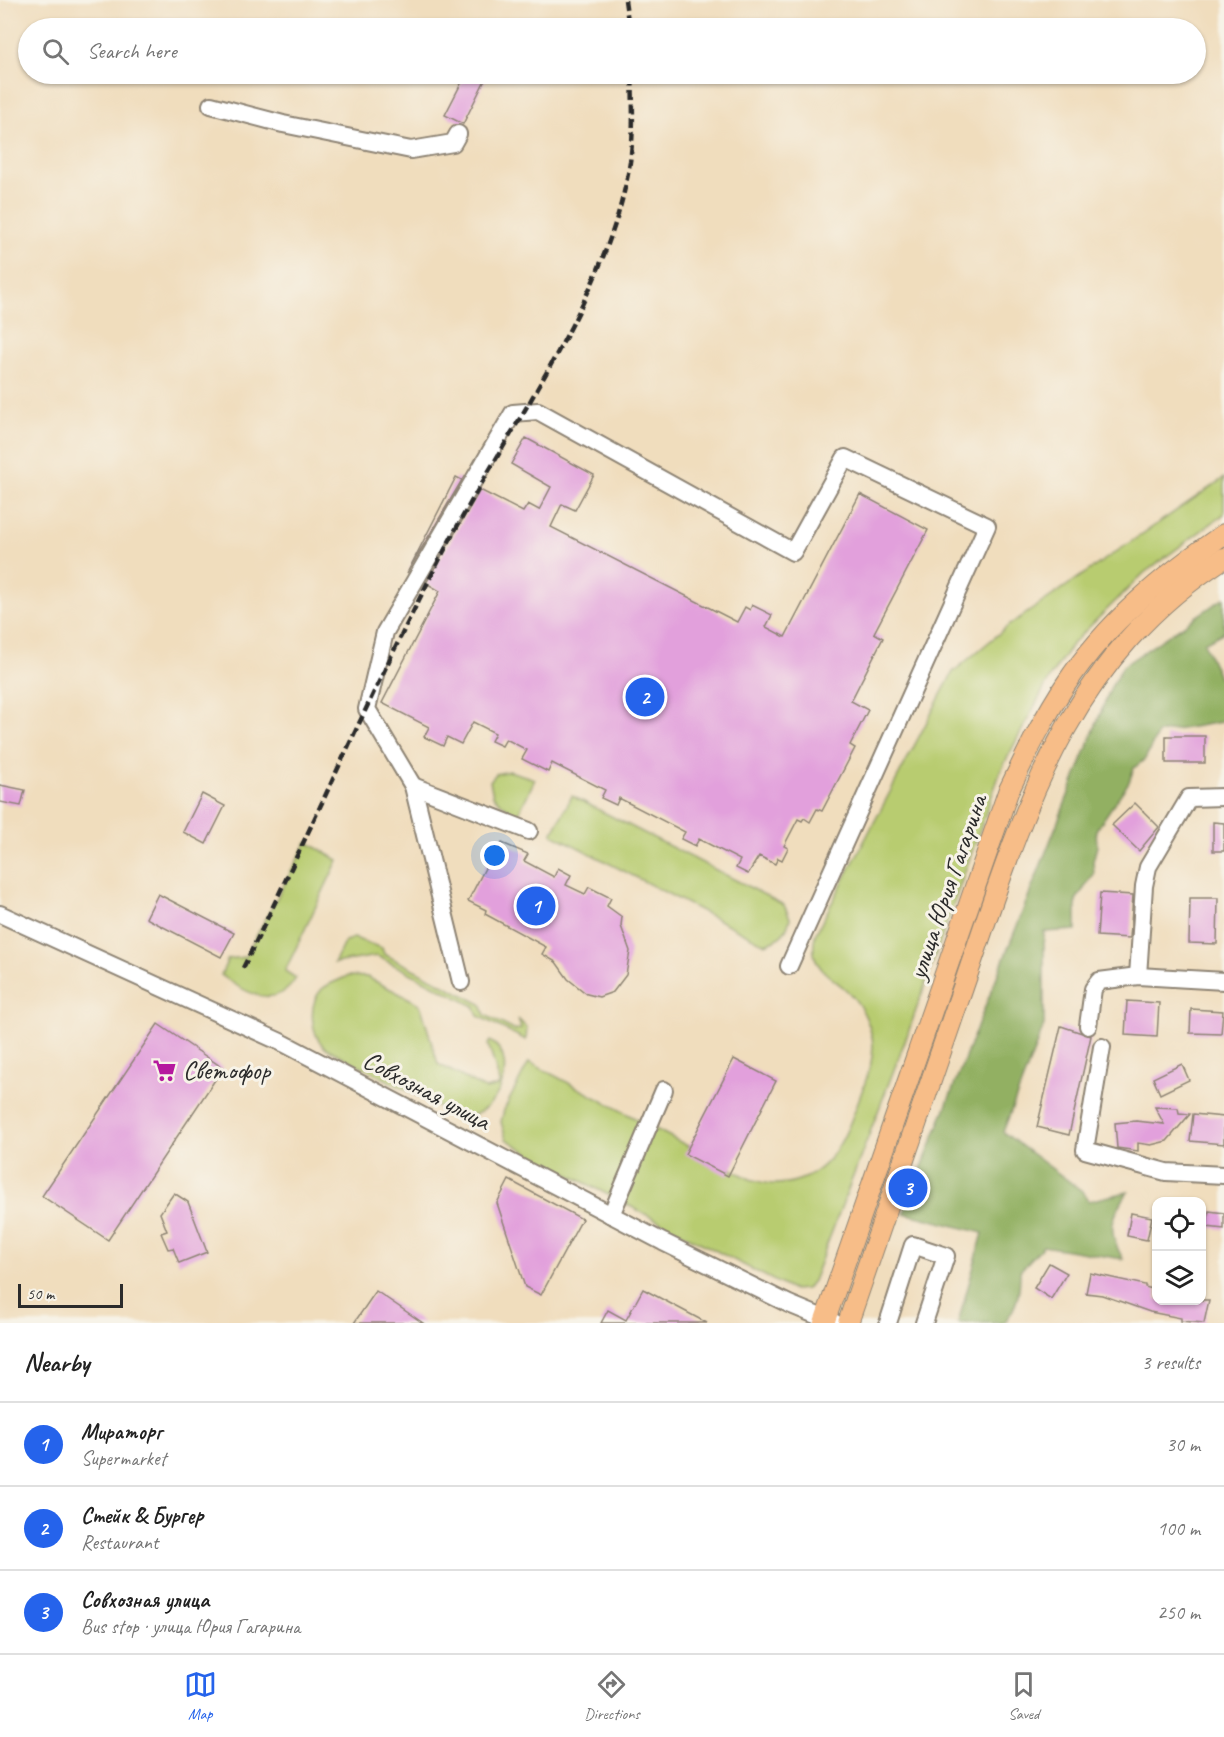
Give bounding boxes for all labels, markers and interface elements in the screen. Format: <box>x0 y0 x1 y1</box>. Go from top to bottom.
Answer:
search box <box>18 18 1206 84</box>
icon: search <box>39 35 72 68</box>
text: Search here <box>87 37 177 65</box>
pin: 2 <box>626 674 664 720</box>
street label: улица Юрия Гагарина <box>900 788 995 986</box>
your location <box>480 841 509 870</box>
pin: 1 <box>516 884 556 928</box>
street label: Совхозная улица <box>358 1043 497 1138</box>
place label: Светофор <box>183 1054 271 1087</box>
supermarket icon: Светофор <box>152 1057 178 1083</box>
pin: 3 <box>888 1166 928 1210</box>
map controls <box>1152 1197 1206 1305</box>
button: locate <box>1152 1197 1206 1251</box>
button: layers <box>1152 1251 1206 1305</box>
scale bar <box>18 1281 123 1308</box>
text: 50 m <box>27 1284 54 1304</box>
text: Nearby <box>24 1346 89 1379</box>
text: 3 results <box>1141 1350 1200 1375</box>
text: Мираторг <box>81 1418 162 1446</box>
text: 1 <box>39 1432 48 1457</box>
text: 30 m <box>1166 1432 1200 1457</box>
text: Supermarket <box>81 1446 166 1471</box>
text: Стейк & Бургер <box>81 1502 204 1530</box>
text: 2 <box>39 1516 48 1541</box>
text: 100 m <box>1157 1516 1200 1541</box>
text: Restaurant <box>81 1530 158 1555</box>
text: Совхозная улица <box>81 1586 209 1614</box>
text: 3 <box>39 1600 48 1625</box>
text: 250 m <box>1157 1600 1200 1625</box>
text: Bus stop · улица Юрия Гагарина <box>81 1614 300 1639</box>
tab: Map <box>184 1668 217 1724</box>
tab: Directions <box>584 1668 640 1724</box>
tab: Saved <box>1007 1668 1040 1724</box>

